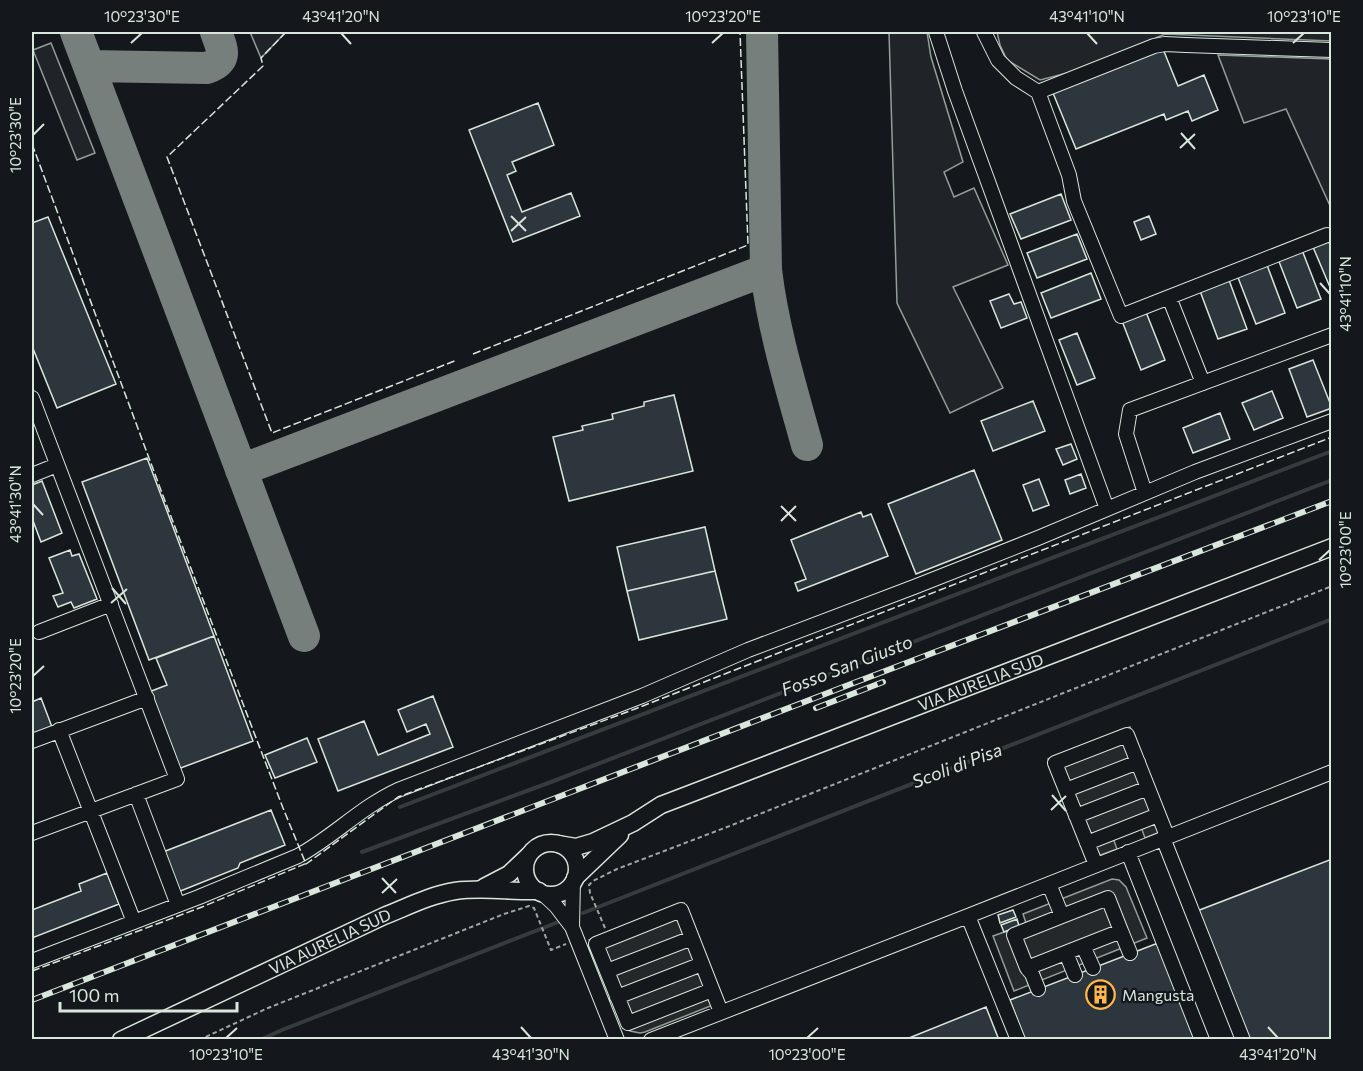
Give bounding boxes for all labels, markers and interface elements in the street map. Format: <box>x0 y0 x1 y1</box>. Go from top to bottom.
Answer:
text: 10°23'30"E <box>104 7 180 25</box>
text: 43°41'20"N <box>302 7 380 25</box>
text: 10°23'20"E <box>685 7 761 25</box>
text: 43°41'10"N <box>1049 7 1125 25</box>
text: 10°23'10"E <box>1267 7 1341 25</box>
text: 10°23'30"E <box>6 97 24 173</box>
text: 43°41'10"N <box>1336 256 1354 332</box>
text: 43°41'30"N <box>6 465 24 543</box>
text: 10°23'00"E <box>1336 511 1354 589</box>
water label: Fosso San Giusto <box>778 630 915 700</box>
text: 10°23'20"E <box>6 638 24 714</box>
street label: VIA AURELIA SUD <box>915 649 1046 714</box>
water label: Scoli di Pisa <box>908 738 1005 792</box>
street label: VIA AURELIA SUD <box>266 904 393 978</box>
scale bar <box>60 975 237 1013</box>
building icon: Mangusta <box>1085 979 1117 1011</box>
text: 100 m <box>69 984 119 1006</box>
place label: Mangusta <box>1122 985 1194 1004</box>
text: 10°23'10"E <box>189 1045 263 1063</box>
text: 43°41'30"N <box>492 1045 570 1063</box>
text: 10°23'00"E <box>768 1045 846 1063</box>
text: 43°41'20"N <box>1239 1045 1317 1063</box>

